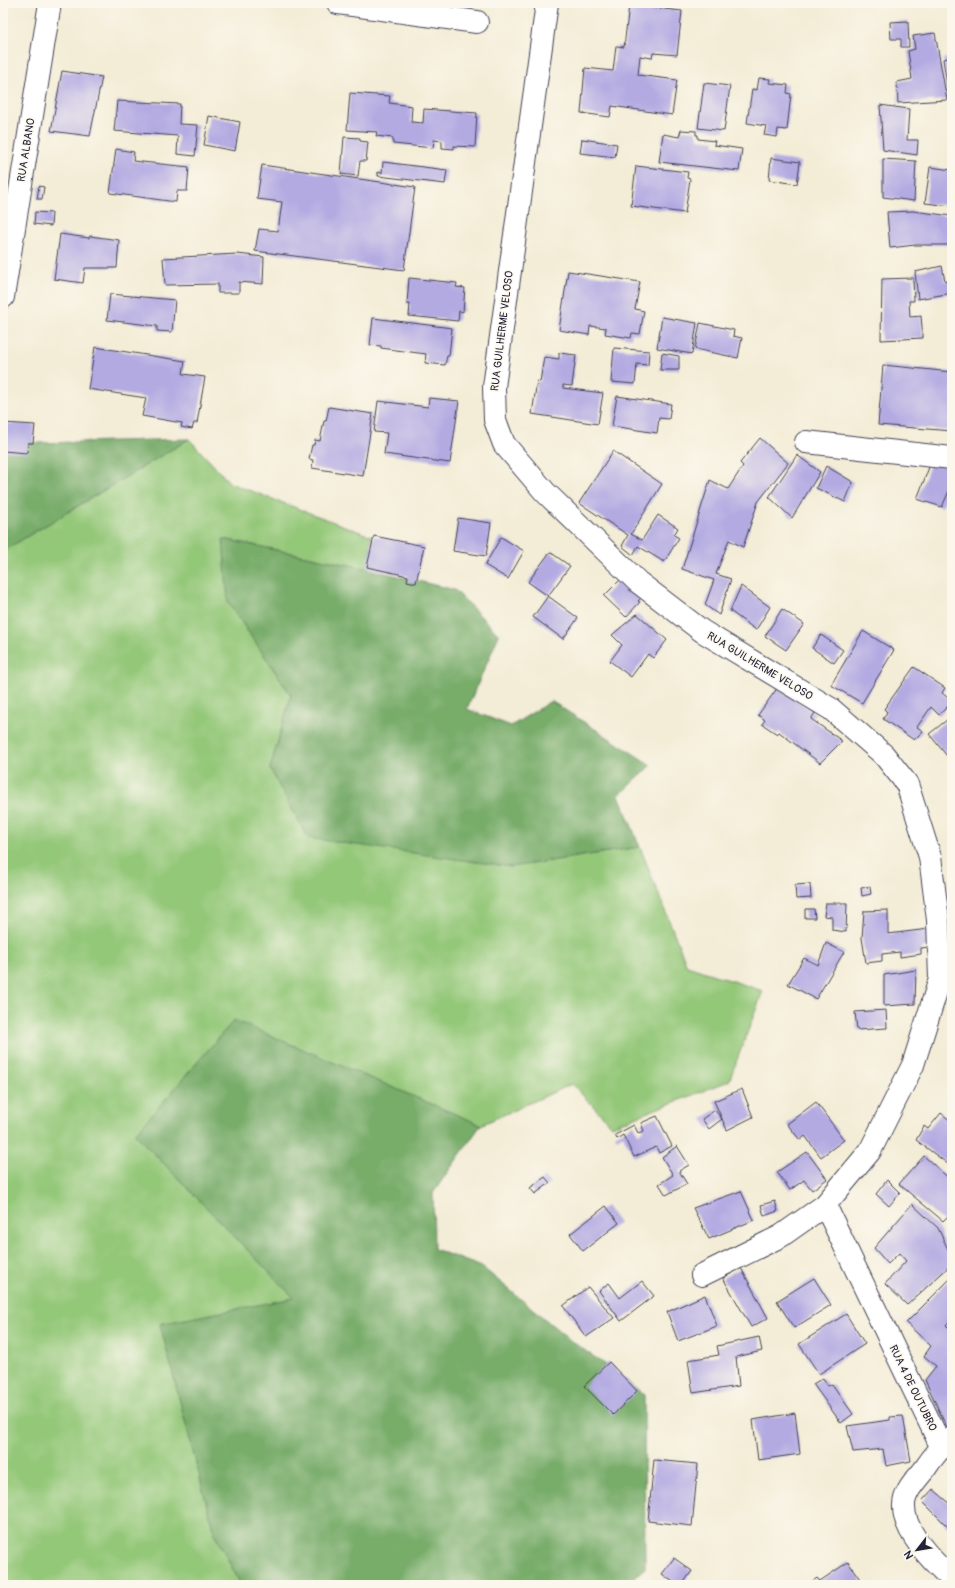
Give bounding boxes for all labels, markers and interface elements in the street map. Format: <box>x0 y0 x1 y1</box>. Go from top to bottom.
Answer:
street label: RUA ALBANO <box>15 117 37 183</box>
street label: RUA GUILHERME VELOSO <box>488 270 516 392</box>
street label: RUA GUILHERME VELOSO <box>705 629 815 703</box>
street label: RUA 4 DE OUTUBRO <box>887 1343 939 1433</box>
north arrow <box>897 1530 937 1570</box>
text: N <box>901 1548 916 1561</box>

